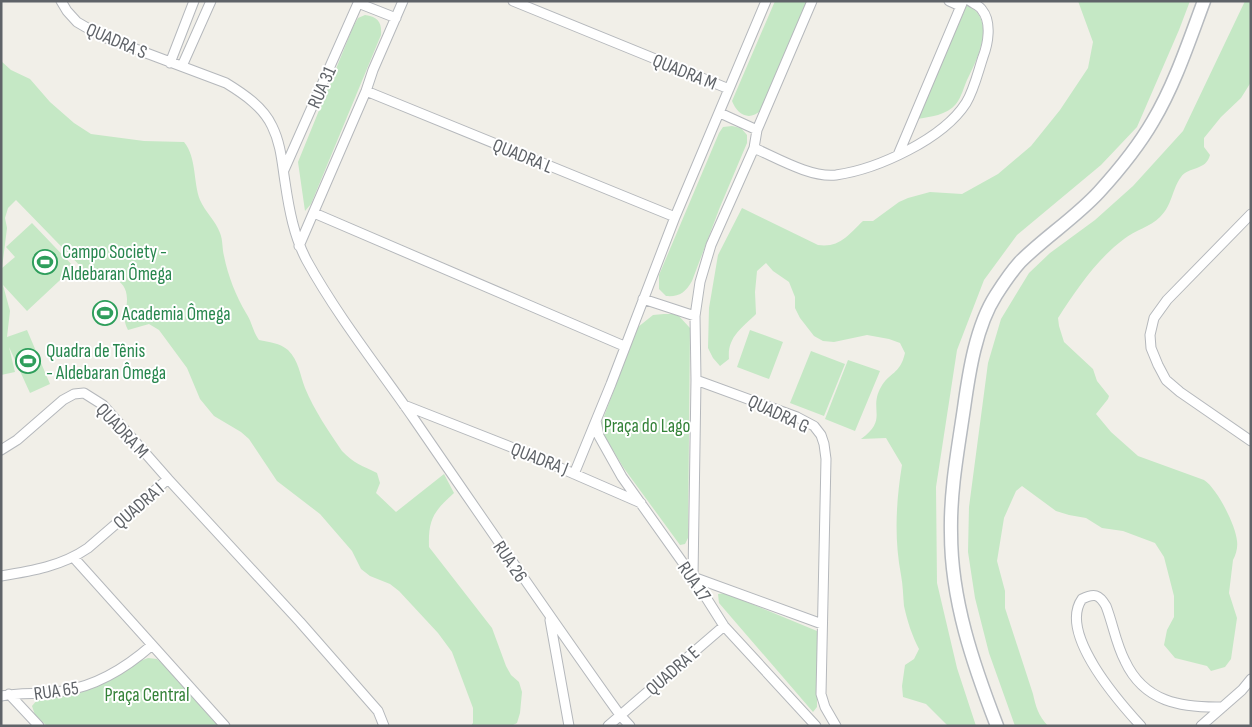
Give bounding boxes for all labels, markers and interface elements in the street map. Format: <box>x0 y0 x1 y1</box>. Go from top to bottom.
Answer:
street label: QUADRA S <box>82 18 150 64</box>
street label: QUADRA M <box>649 49 720 96</box>
street label: RUA 31 <box>303 63 342 112</box>
street label: QUADRA L <box>489 134 556 179</box>
place label: Campo Society - Aldebaran Ômega <box>61 241 172 286</box>
sports icon: Campo Society - Aldebaran Ômega <box>32 249 58 275</box>
sports icon: Academia Ômega <box>92 300 118 326</box>
place label: Academia Ômega <box>121 303 231 326</box>
place label: Quadra de Tênis - Aldebaran Ômega <box>46 340 166 385</box>
sports icon: Quadra de Tênis - Aldebaran Ômega <box>15 348 41 374</box>
street label: QUADRA G <box>744 390 813 439</box>
street label: QUADRA M <box>91 399 153 463</box>
park label: Praça do Lago <box>604 415 690 438</box>
street label: QUADRA J <box>507 438 571 481</box>
street label: QUADRA I <box>109 478 169 534</box>
street label: RUA 26 <box>488 537 532 587</box>
street label: RUA 17 <box>672 557 716 607</box>
street label: QUADRA E <box>641 642 705 701</box>
street label: RUA 65 <box>32 677 80 706</box>
park label: Praça Central <box>105 684 189 707</box>

